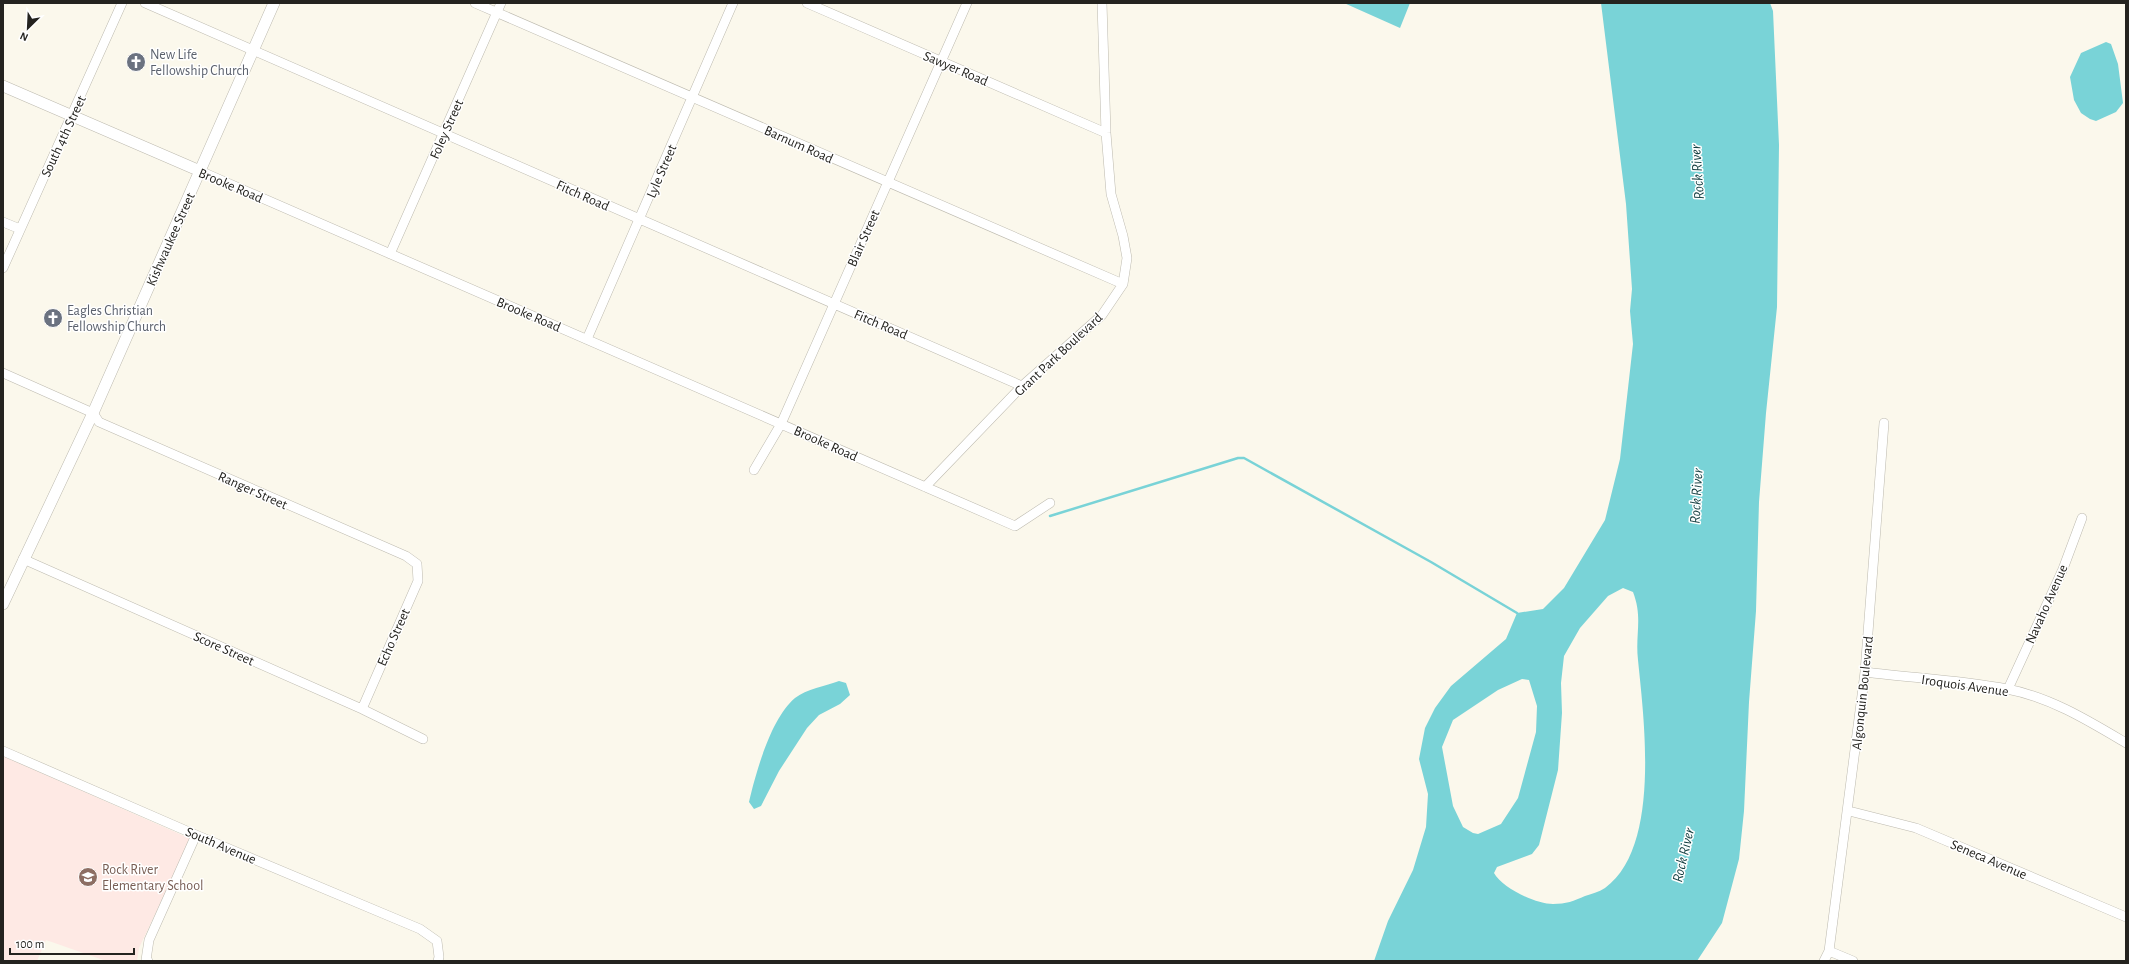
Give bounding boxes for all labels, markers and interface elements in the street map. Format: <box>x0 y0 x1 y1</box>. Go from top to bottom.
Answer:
north arrow <box>8 8 48 48</box>
text: N <box>18 30 30 43</box>
place label: New Life Fellowship Church <box>150 48 249 78</box>
street label: Sawyer Road <box>921 49 990 89</box>
church icon: New Life Fellowship Church <box>125 51 147 73</box>
street label: South 4th Street <box>39 93 89 179</box>
street label: Foley Street <box>428 97 466 161</box>
street label: Barnum Road <box>762 123 835 166</box>
street label: Lyle Street <box>644 142 680 200</box>
water label: Rock River <box>1688 143 1707 200</box>
street label: Brooke Road <box>196 166 265 206</box>
street label: Fitch Road <box>554 178 611 214</box>
street label: Kishwaukee Street <box>144 190 198 288</box>
street label: Blair Street <box>845 207 883 269</box>
street label: Brooke Road <box>494 295 563 335</box>
place label: Eagles Christian Fellowship Church <box>67 304 166 334</box>
church icon: Eagles Christian Fellowship Church <box>42 307 64 329</box>
street label: Fitch Road <box>852 307 909 342</box>
street label: Grant Park Boulevard <box>1012 311 1105 399</box>
street label: Brooke Road <box>791 424 860 464</box>
water label: Rock River <box>1688 467 1705 524</box>
street label: Ranger Street <box>216 469 290 513</box>
street label: Navaho Avenue <box>2023 563 2071 646</box>
street label: Echo Street <box>375 606 413 668</box>
street label: Score Street <box>191 629 256 669</box>
street label: Algonquin Boulevard <box>1850 635 1876 751</box>
street label: Iroquois Avenue <box>1920 673 2009 699</box>
street label: South Avenue <box>183 825 258 867</box>
water label: Rock River <box>1670 825 1697 884</box>
street label: Seneca Avenue <box>1948 838 2029 882</box>
place label: Rock River Elementary School <box>102 863 204 893</box>
school or university icon: Rock River Elementary School <box>77 866 99 888</box>
scale bar <box>10 930 134 956</box>
text: 100 m <box>16 938 44 950</box>

